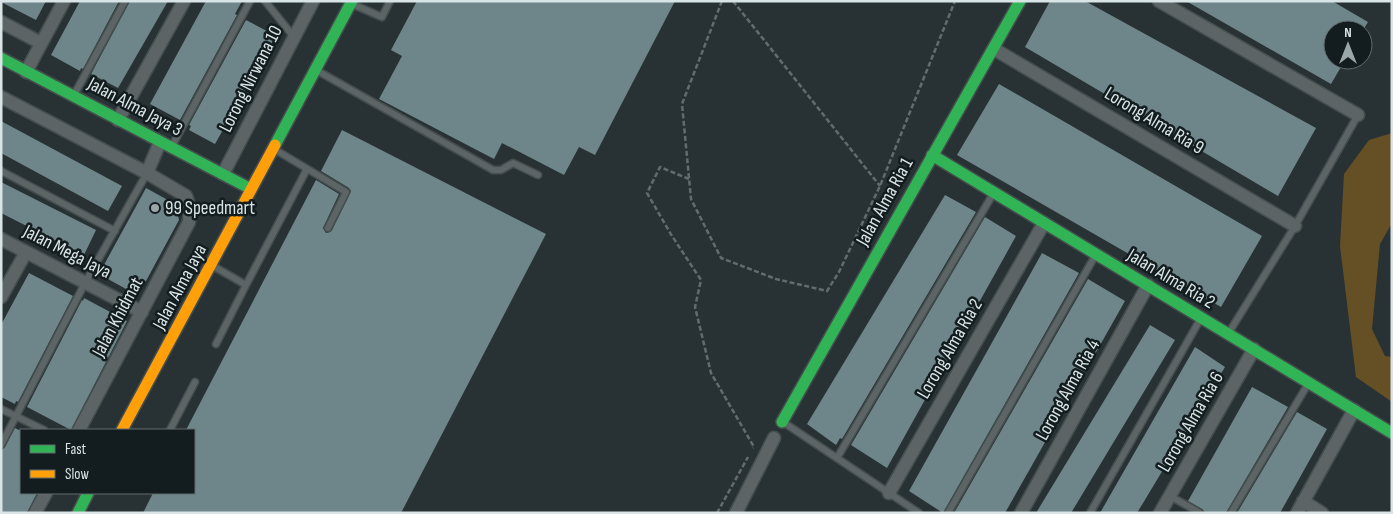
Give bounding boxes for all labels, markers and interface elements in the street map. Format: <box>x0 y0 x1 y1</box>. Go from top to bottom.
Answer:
north arrow <box>1323 20 1373 70</box>
street label: Lorong Nirwana 10 <box>214 22 288 136</box>
text: N <box>1344 24 1352 41</box>
street label: Jalan Alma Jaya 3 <box>83 72 186 142</box>
street label: Lorong Alma Ria 9 <box>1100 82 1208 160</box>
street label: Jalan Alma Ria 1 <box>851 154 919 251</box>
place label: 99 Speedmart <box>165 197 255 220</box>
marker: 99 Speedmart <box>149 202 161 214</box>
street label: Jalan Mega Jaya <box>18 220 115 284</box>
street label: Jalan Alma Jaya <box>148 240 212 334</box>
street label: Jalan Alma Ria 2 <box>1122 243 1219 314</box>
street label: Jalan Khidmat <box>87 273 149 362</box>
street label: Lorong Alma Ria 2 <box>912 295 988 403</box>
street label: Lorong Alma Ria 4 <box>1031 336 1105 444</box>
street label: Lorong Alma Ria 6 <box>1153 368 1229 476</box>
legend <box>20 429 195 494</box>
text: Fast <box>65 440 87 459</box>
text: Slow <box>65 465 89 484</box>

